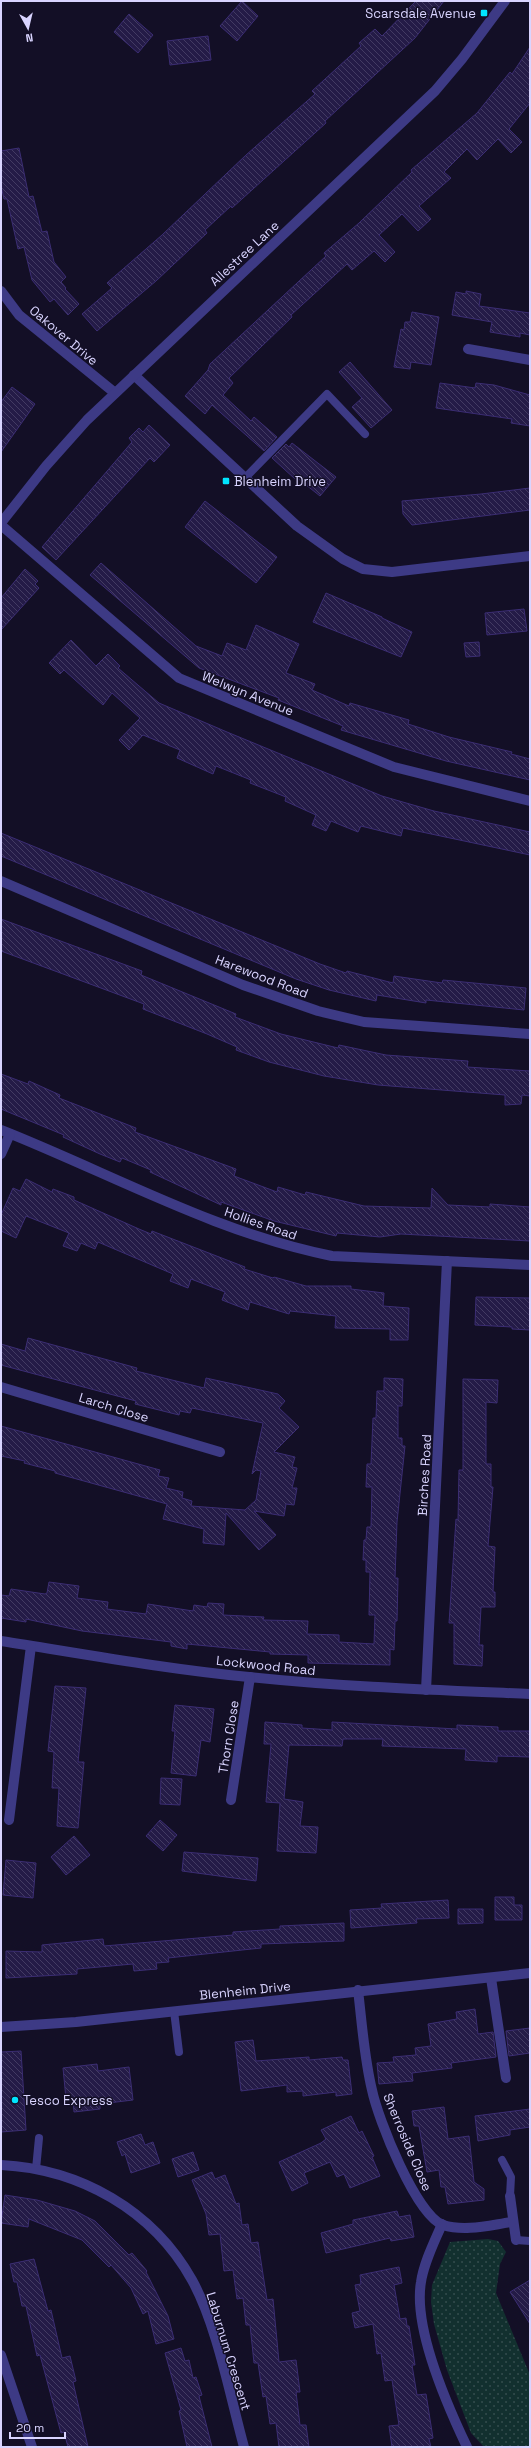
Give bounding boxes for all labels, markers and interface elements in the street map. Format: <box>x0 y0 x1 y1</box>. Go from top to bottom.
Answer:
place label: Scarsdale Avenue <box>365 5 476 22</box>
north arrow <box>8 8 48 48</box>
marker: Scarsdale Avenue <box>479 8 489 18</box>
text: N <box>25 30 34 45</box>
street label: Allestree Lane <box>206 217 283 290</box>
street label: Oakover Drive <box>26 302 101 369</box>
place label: Blenheim Drive <box>234 473 326 490</box>
marker: Blenheim Drive <box>221 476 231 486</box>
street label: Welwyn Avenue <box>199 667 296 720</box>
street label: Harewood Road <box>213 951 311 1002</box>
street label: Hollies Road <box>222 1203 299 1244</box>
street label: Larch Close <box>77 1389 151 1426</box>
street label: Birches Road <box>414 1434 435 1516</box>
street label: Lockwood Road <box>215 1652 316 1679</box>
street label: Thorn Close <box>214 1699 243 1775</box>
street label: Blenheim Drive <box>198 1977 292 2004</box>
street label: Sherroside Close <box>379 2091 436 2194</box>
place label: Tesco Express <box>23 2092 113 2109</box>
marker: Tesco Express <box>10 2095 20 2105</box>
street label: Laburnum Crescent <box>202 2290 255 2412</box>
scale bar <box>10 2414 65 2440</box>
text: 20 m <box>16 2420 44 2436</box>

